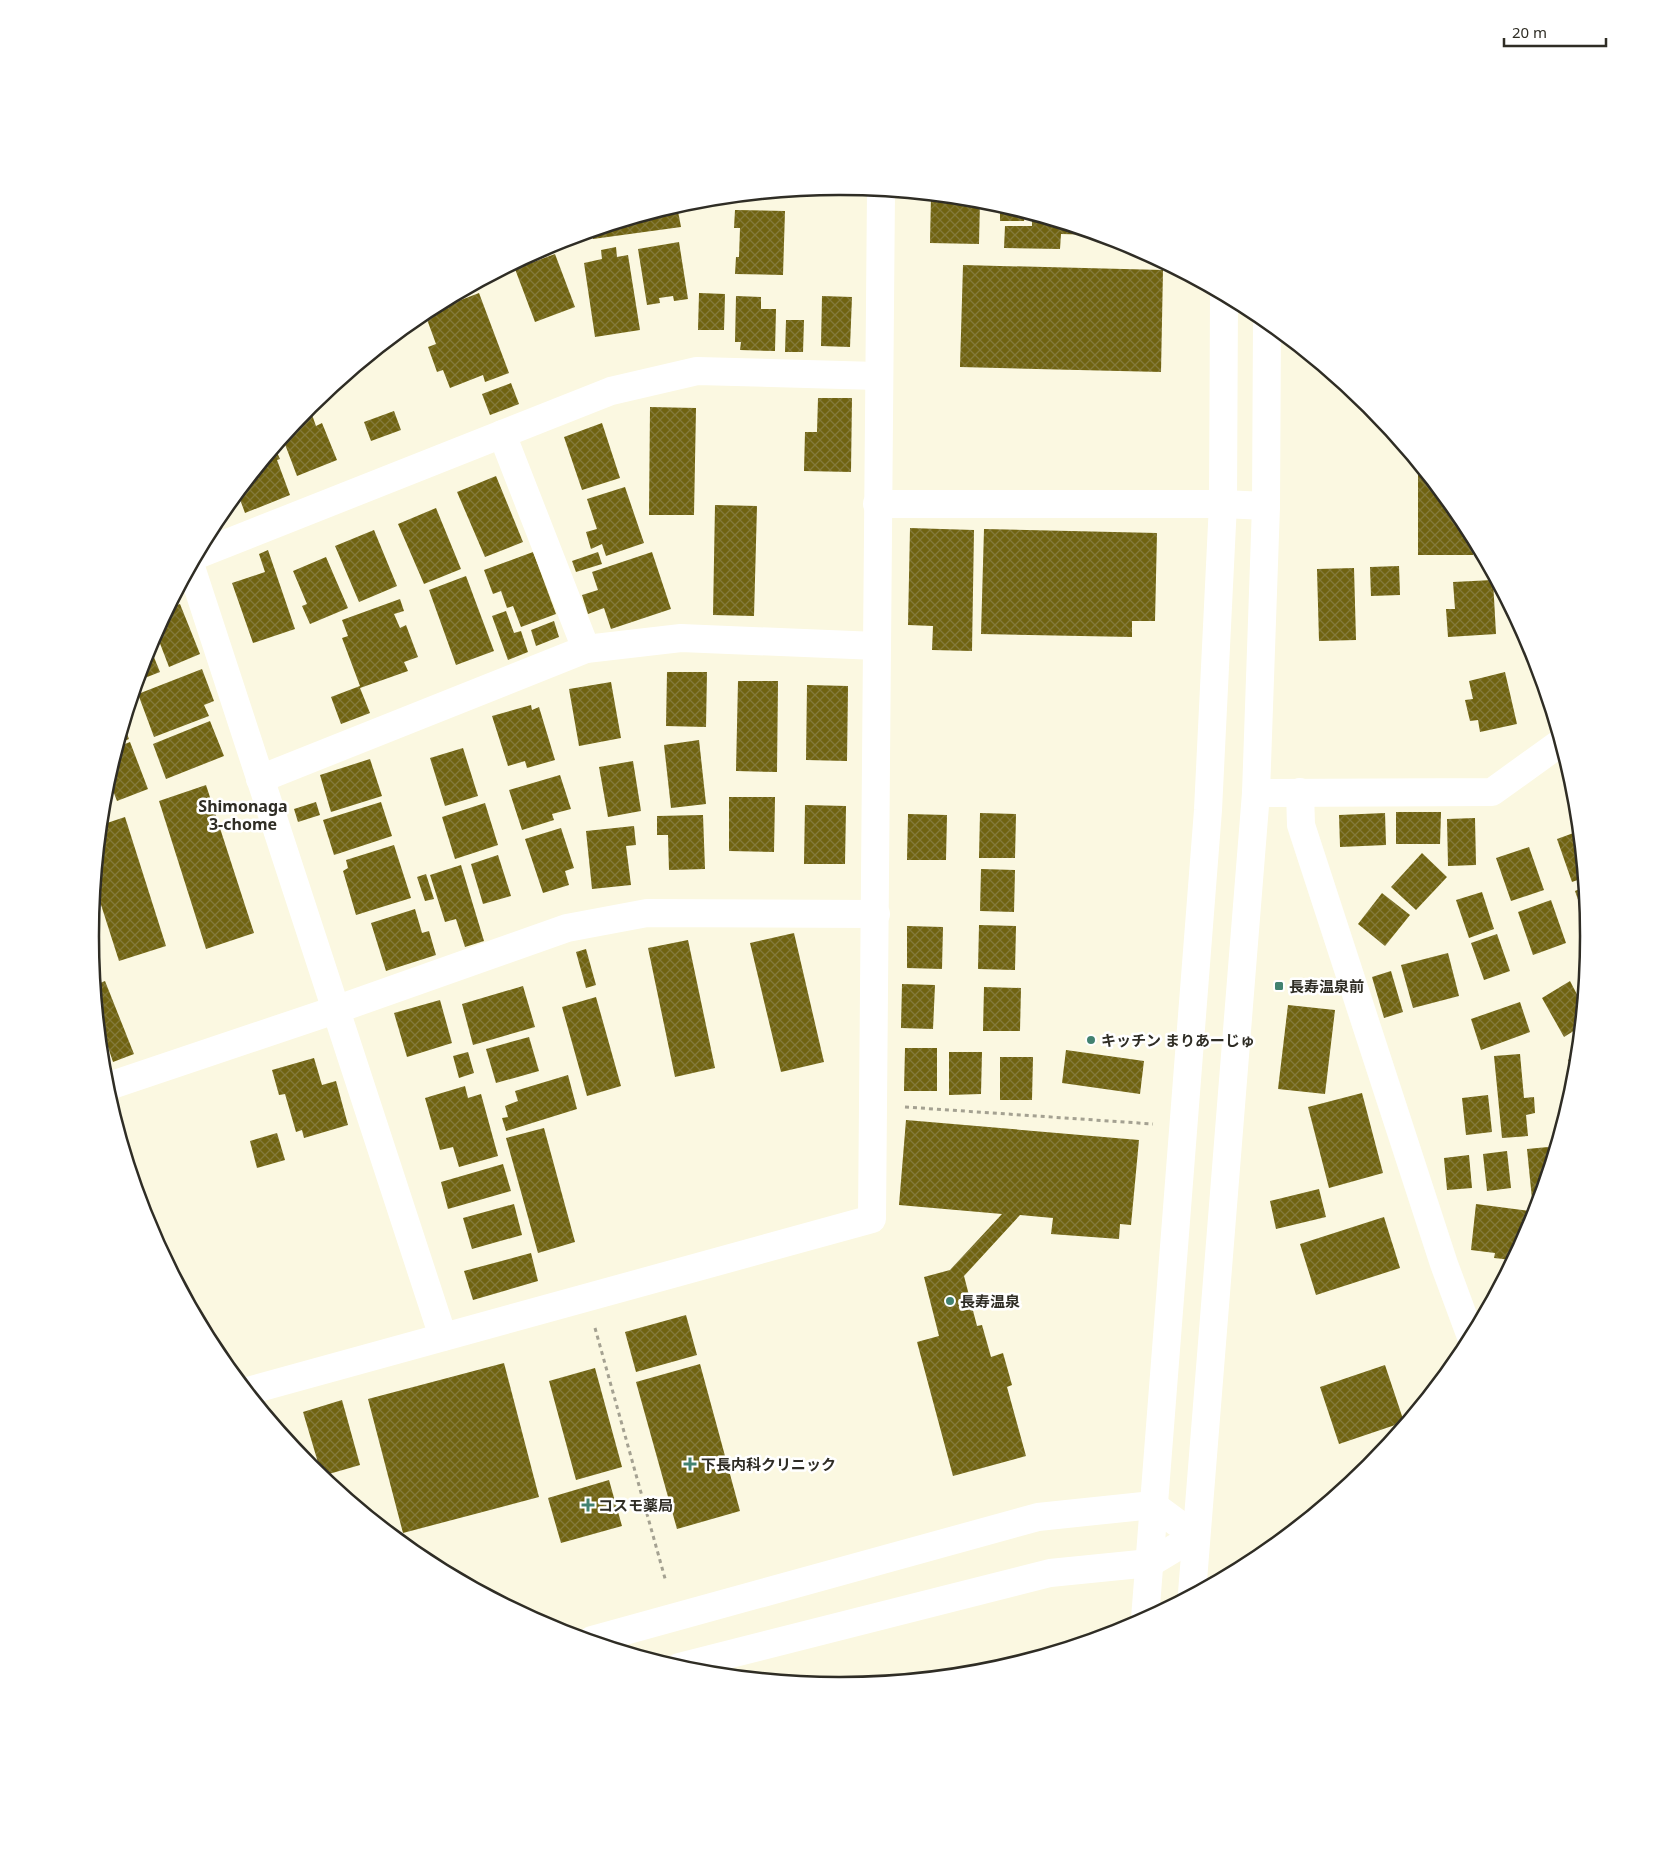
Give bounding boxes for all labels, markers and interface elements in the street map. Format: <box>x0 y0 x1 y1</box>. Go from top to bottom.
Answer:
scale bar <box>1504 15 1606 47</box>
text: 20 m <box>1512 22 1547 42</box>
district label: Shimonaga 3-chome <box>198 795 288 835</box>
place label: 長寿温泉前 <box>1289 976 1364 996</box>
marker: 長寿温泉前 <box>1273 980 1285 992</box>
place label: キッチン まりあーじゅ <box>1101 1030 1255 1050</box>
marker: キッチン まりあーじゅ <box>1085 1034 1097 1046</box>
place label: 長寿温泉 <box>960 1291 1020 1311</box>
marker: 長寿温泉 <box>944 1295 956 1307</box>
place label: 下長内科クリニック <box>701 1454 836 1474</box>
marker: 下長内科クリニック <box>683 1457 697 1471</box>
place label: コスモ薬局 <box>598 1495 673 1515</box>
marker: コスモ薬局 <box>582 1499 594 1511</box>

